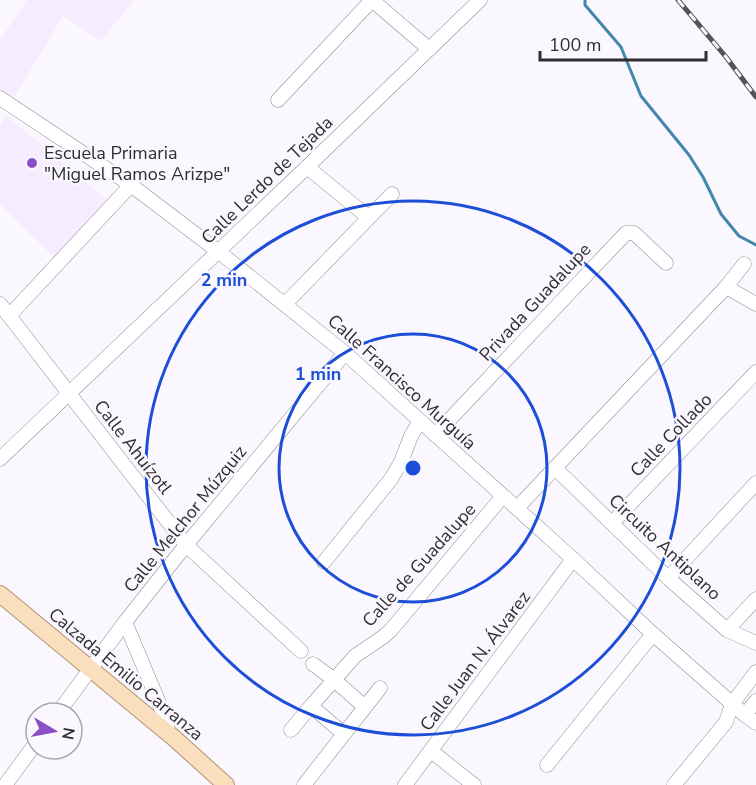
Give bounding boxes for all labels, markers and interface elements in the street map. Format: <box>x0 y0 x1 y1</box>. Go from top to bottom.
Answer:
scale bar <box>540 24 706 62</box>
text: 100 m <box>549 33 601 57</box>
street label: Calle Lerdo de Tejada <box>196 111 338 249</box>
place label: Escuela Primaria "Miguel Ramos Arizpe" <box>44 141 230 186</box>
marker: Escuela Primaria "Miguel Ramos Arizpe" <box>25 156 39 170</box>
street label: Privada Guadalupe <box>474 238 596 366</box>
text: 2 min <box>201 268 247 292</box>
street label: Calle Francisco Murguía <box>323 309 481 455</box>
text: 1 min <box>295 362 341 386</box>
street label: Calle Collado <box>625 388 717 482</box>
street label: Calle Ahuízotl <box>89 395 178 500</box>
street label: Calle Melchor Múzquiz <box>118 440 252 598</box>
centre of rings <box>403 458 423 478</box>
street label: Circuito Antiplano <box>604 489 726 605</box>
street label: Calle de Guadalupe <box>357 498 481 632</box>
street label: Calle Juan N. Álvarez <box>414 586 536 736</box>
street label: Calzada Emilio Carranza <box>44 602 208 746</box>
north arrow <box>24 701 84 761</box>
text: N <box>56 726 80 741</box>

